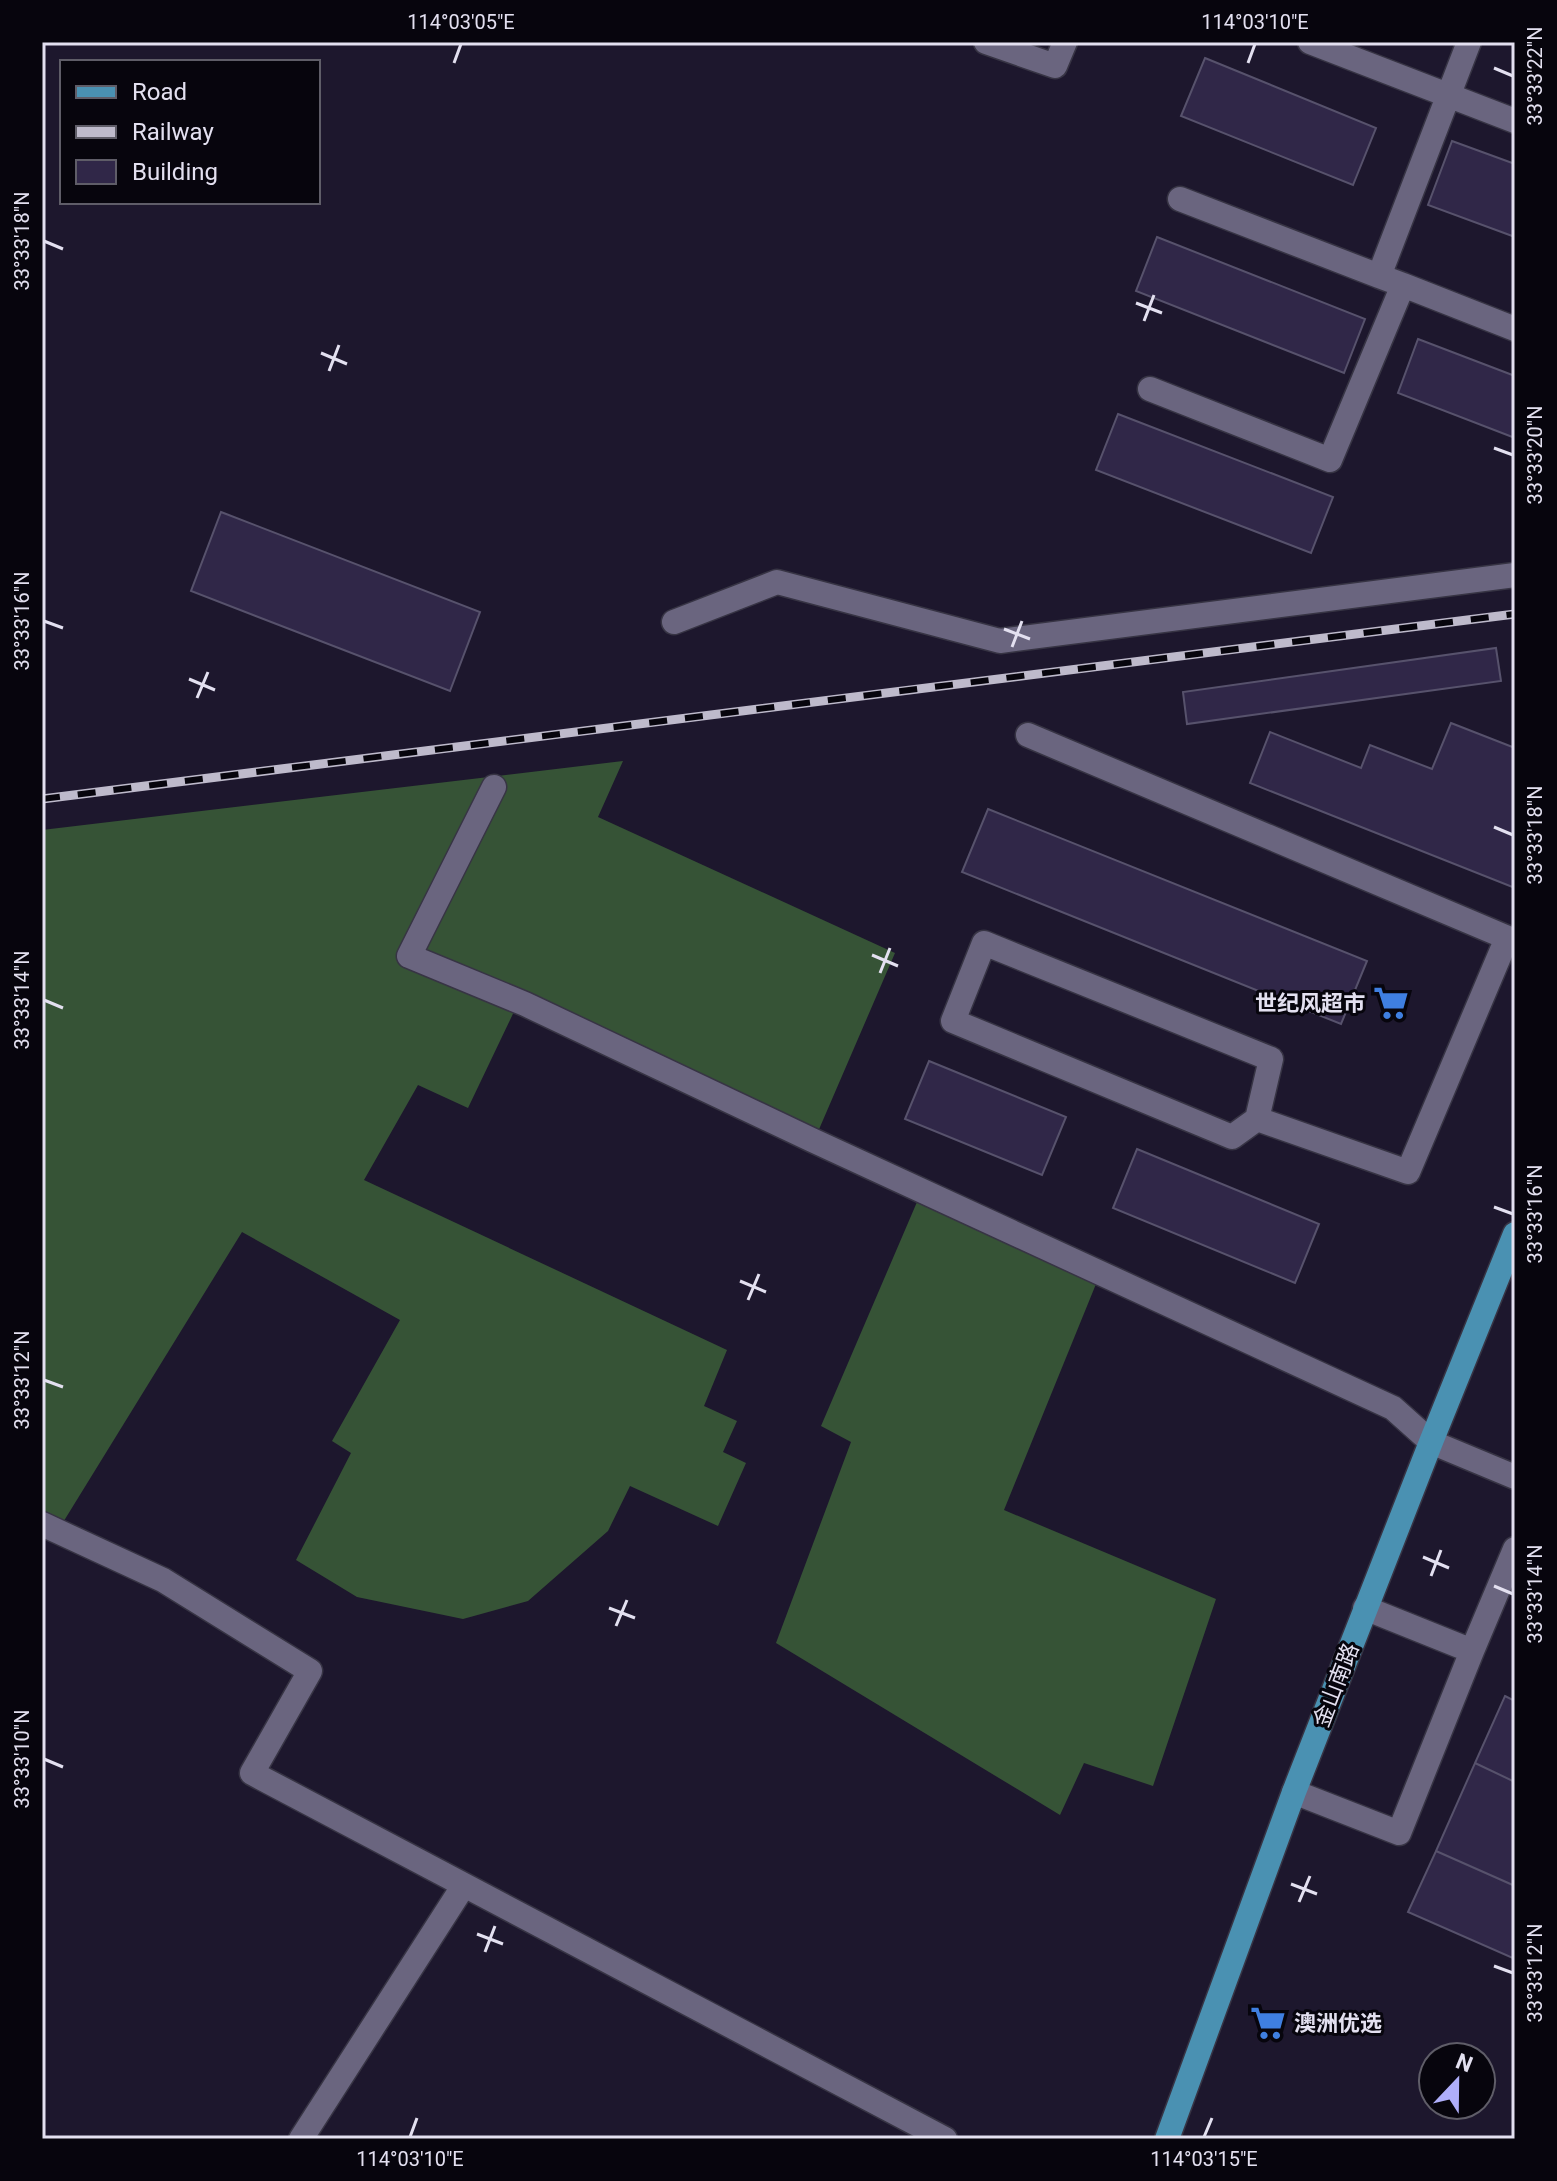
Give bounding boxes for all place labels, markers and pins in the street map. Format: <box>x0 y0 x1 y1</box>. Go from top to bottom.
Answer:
supermarket icon: 世纪风超市 <box>1372 984 1410 1022</box>
place label: 世纪风超市 <box>1255 991 1365 1016</box>
supermarket icon: 澳洲优选 <box>1249 2004 1287 2042</box>
place label: 澳洲优选 <box>1294 2011 1382 2036</box>

